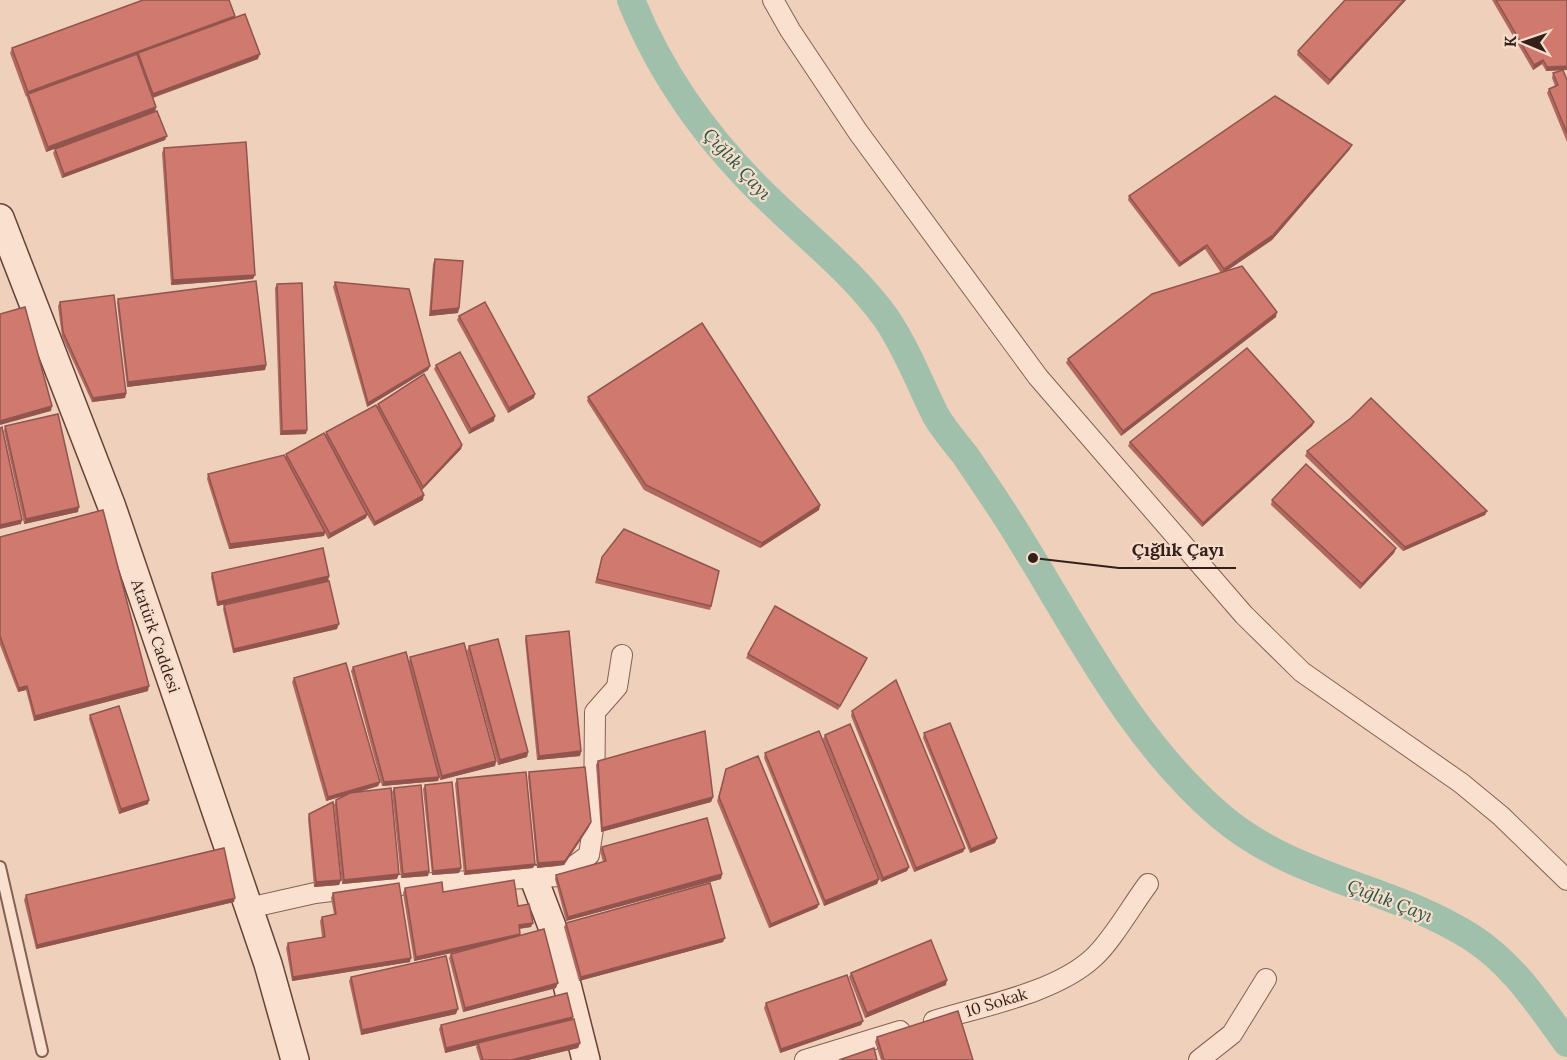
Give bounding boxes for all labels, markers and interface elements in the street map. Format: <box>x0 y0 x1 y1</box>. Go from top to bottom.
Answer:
north arrow <box>1495 12 1555 72</box>
text: K <box>1500 35 1520 48</box>
water label: Çığlık Çayı <box>698 123 777 204</box>
callout: Çığlık Çayı <box>1119 532 1236 568</box>
text: Çığlık Çayı <box>1132 538 1224 561</box>
street label: Atatürk Caddesi <box>127 576 185 695</box>
water label: Çığlık Çayı <box>1344 874 1436 927</box>
street label: 10 Sokak <box>963 983 1030 1021</box>

